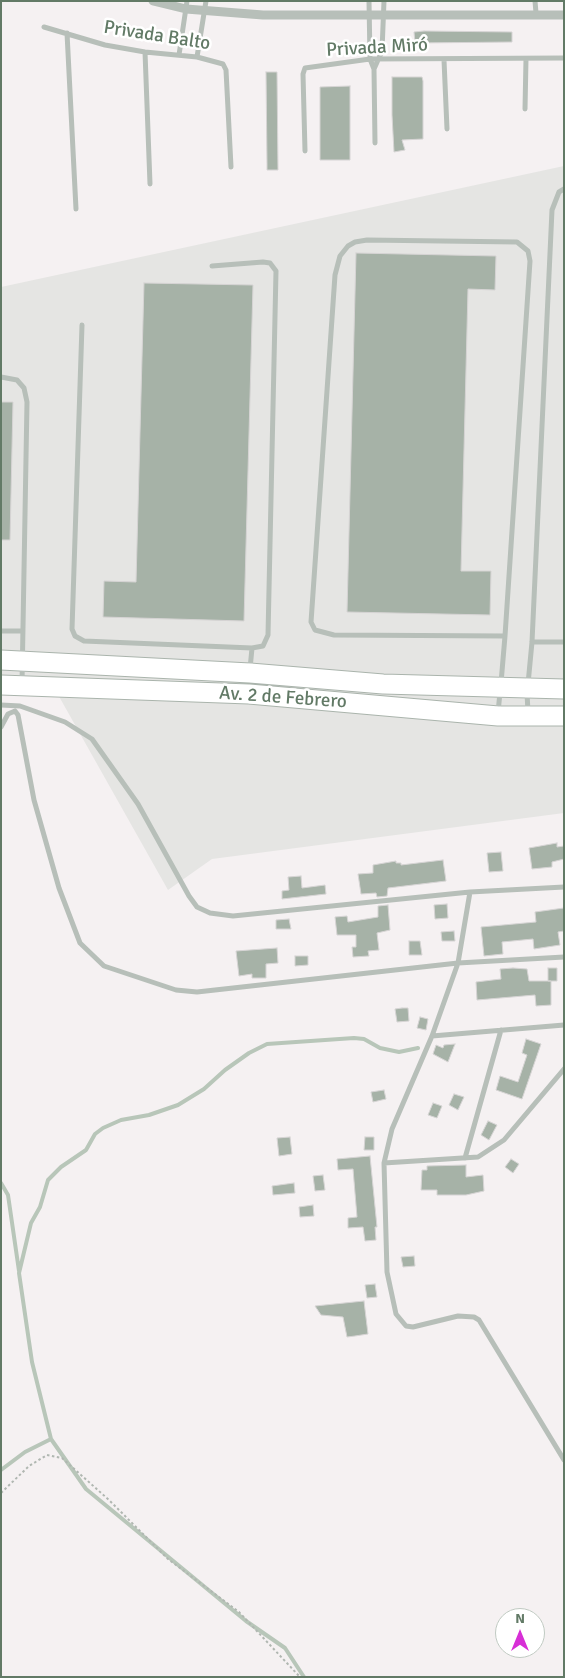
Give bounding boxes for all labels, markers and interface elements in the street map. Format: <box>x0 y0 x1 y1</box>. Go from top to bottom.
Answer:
street label: Privada Balto <box>102 16 212 56</box>
street label: Privada Miró <box>326 34 428 62</box>
street label: Av. 2 de Febrero <box>218 682 348 714</box>
north arrow <box>495 1608 545 1658</box>
text: N <box>515 1610 525 1627</box>

